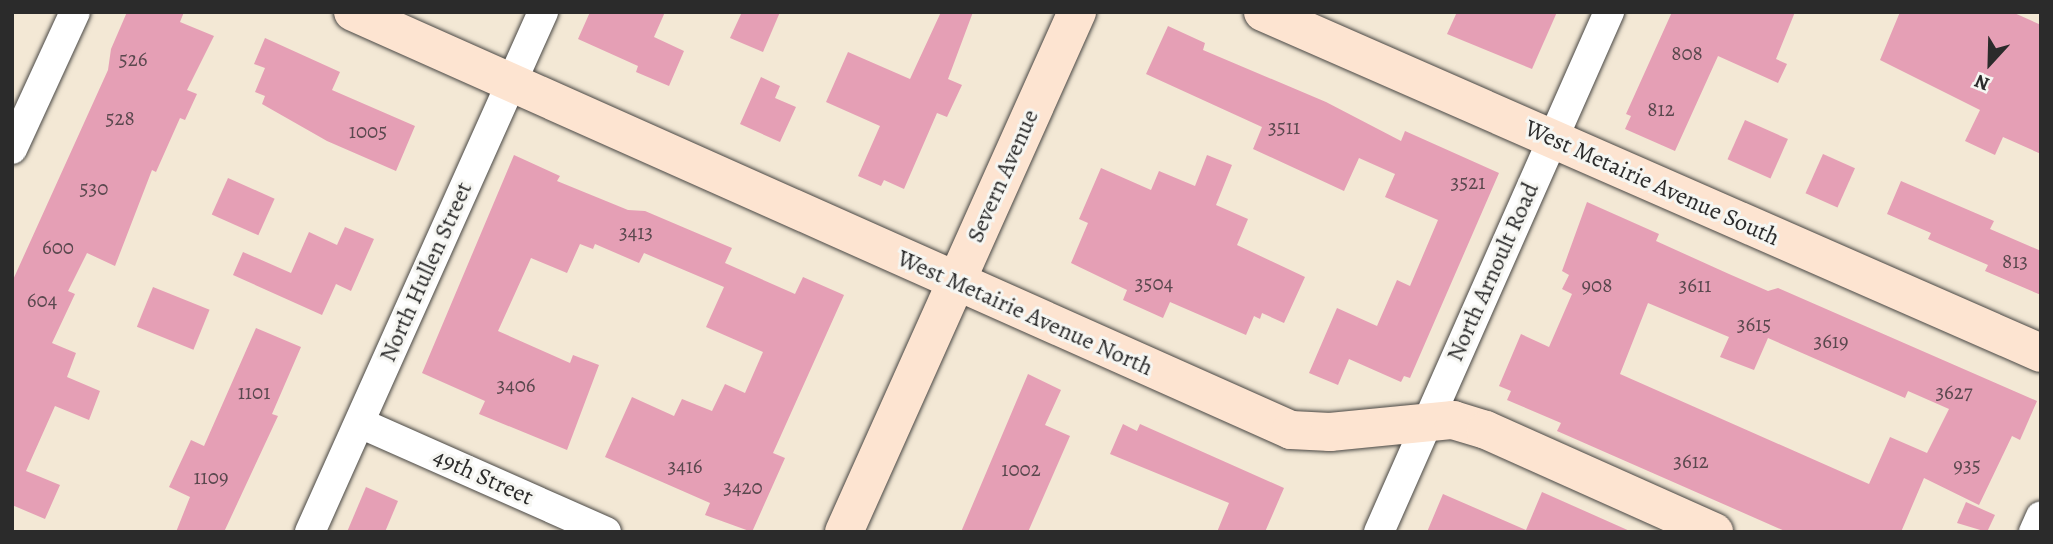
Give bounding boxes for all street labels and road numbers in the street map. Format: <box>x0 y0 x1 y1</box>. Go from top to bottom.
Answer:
street label: Severn Avenue <box>961 105 1045 247</box>
street label: West Metairie Avenue South <box>1520 114 1784 252</box>
street label: North Hullen Street <box>373 178 479 366</box>
street label: North Arnoult Road <box>1441 178 1545 366</box>
street label: West Metairie Avenue North <box>893 244 1157 382</box>
street label: 49th Street <box>429 442 537 512</box>

